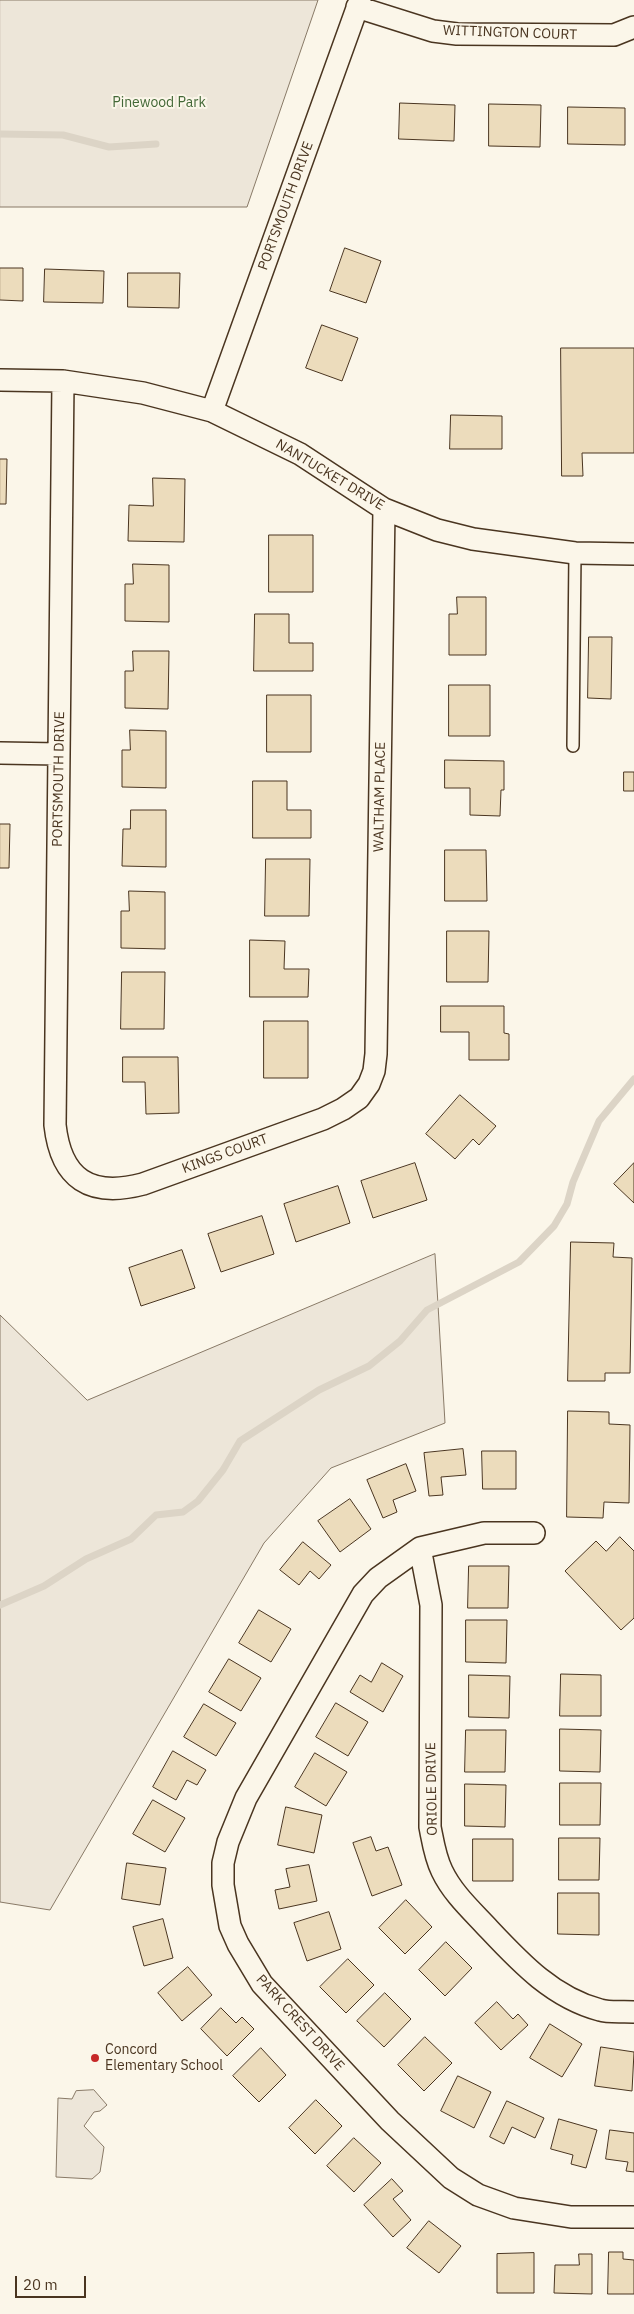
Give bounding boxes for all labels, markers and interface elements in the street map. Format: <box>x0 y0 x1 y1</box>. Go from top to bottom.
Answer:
street label: WITTINGTON COURT <box>443 22 577 44</box>
park label: Pinewood Park <box>112 95 206 111</box>
street label: PORTSMOUTH DRIVE <box>255 139 317 273</box>
street label: NANTUCKET DRIVE <box>273 436 387 514</box>
street label: PORTSMOUTH DRIVE <box>49 711 69 847</box>
street label: WALTHAM PLACE <box>371 742 389 852</box>
street label: KINGS COURT <box>180 1131 270 1177</box>
street label: ORIOLE DRIVE <box>423 1742 441 1836</box>
street label: PARK CREST DRIVE <box>252 1971 348 2075</box>
place label: Concord Elementary School <box>105 2042 223 2074</box>
marker: Concord Elementary School <box>89 2052 101 2064</box>
scale bar <box>18 2266 89 2298</box>
text: 20 m <box>23 2275 58 2294</box>

